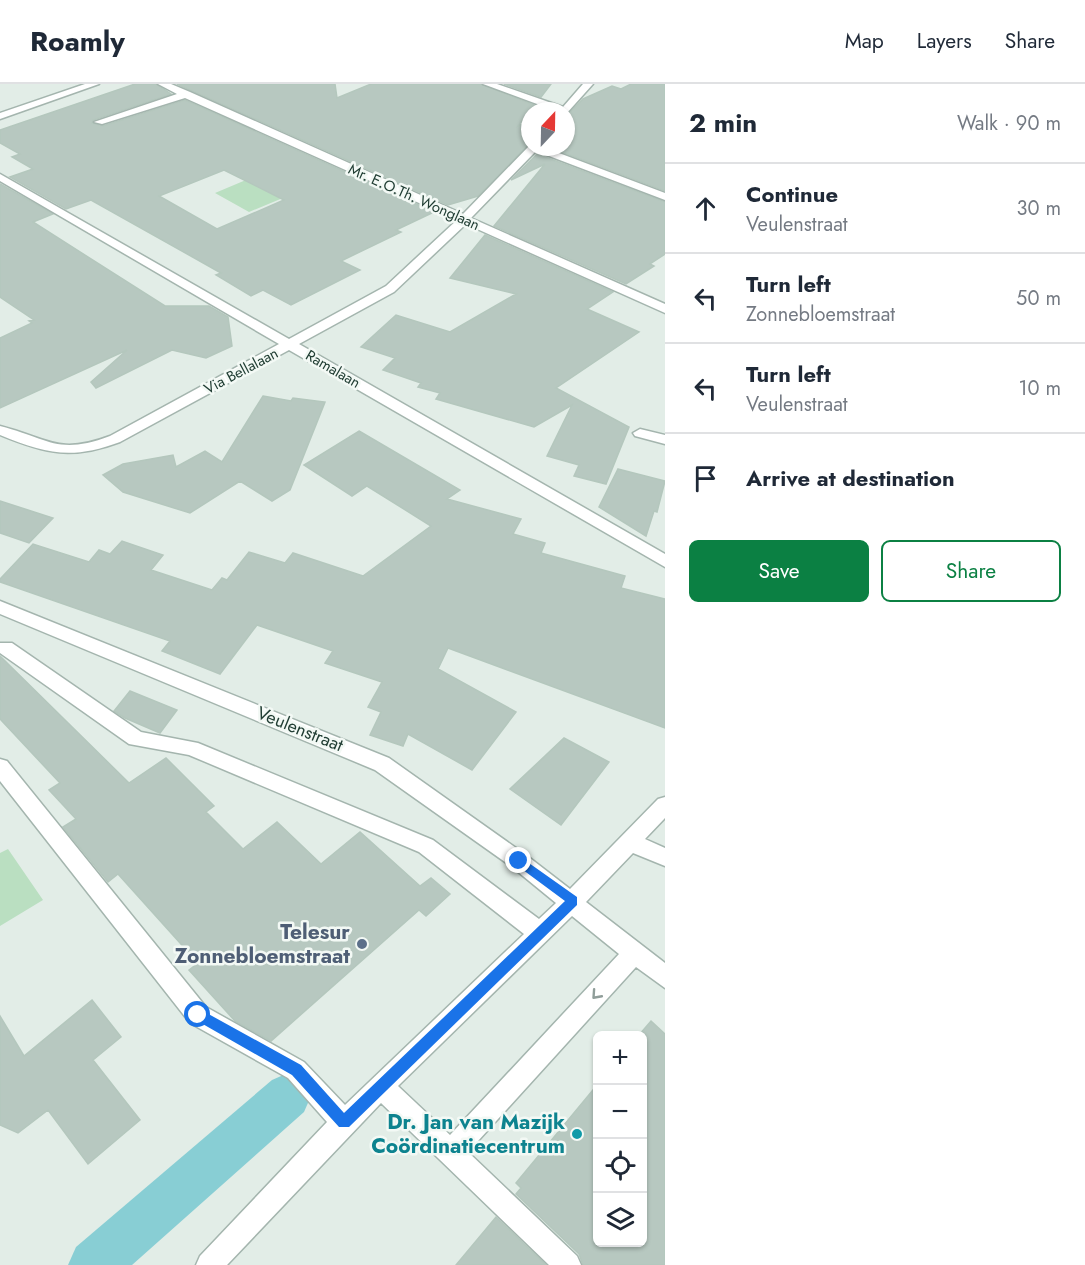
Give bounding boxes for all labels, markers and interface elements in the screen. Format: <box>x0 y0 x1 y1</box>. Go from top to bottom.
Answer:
text: Roamly <box>30 21 125 62</box>
text: Map <box>845 26 884 56</box>
text: Layers <box>917 26 972 56</box>
text: Share <box>1005 26 1055 56</box>
north arrow <box>521 102 575 156</box>
text: 2 min <box>689 104 757 142</box>
text: Walk · 90 m <box>957 109 1061 138</box>
street label: Mr. E.O.Th. Wonglaan <box>345 158 483 236</box>
text: Continue <box>746 178 838 210</box>
icon: ahead <box>689 192 722 225</box>
text: 30 m <box>1016 194 1061 223</box>
text: Veulenstraat <box>746 210 848 239</box>
text: Turn left <box>746 268 831 300</box>
icon: left <box>689 282 722 315</box>
text: 50 m <box>1016 284 1061 313</box>
text: Zonnebloemstraat <box>746 300 895 329</box>
street label: Via Bellalaan <box>200 342 282 400</box>
street label: Ramalaan <box>301 344 365 394</box>
text: Turn left <box>746 358 831 390</box>
icon: left <box>689 372 722 405</box>
text: 10 m <box>1018 374 1061 403</box>
text: Veulenstraat <box>746 390 848 419</box>
icon: arrive <box>689 462 722 495</box>
text: Arrive at destination <box>746 462 955 494</box>
button: Save <box>689 540 869 602</box>
button: Share <box>881 540 1061 602</box>
street label: Veulenstraat <box>253 700 348 758</box>
route end <box>505 847 531 873</box>
place label: Telesur Zonnebloemstraat <box>175 917 350 971</box>
marker: Telesur Zonnebloemstraat <box>355 937 369 951</box>
one-way arrow <box>592 989 603 999</box>
route start <box>184 1001 210 1027</box>
map controls <box>593 1031 647 1247</box>
button: + <box>593 1031 647 1085</box>
button: − <box>593 1085 647 1139</box>
place label: Dr. Jan van Mazijk Coördinatiecentrum <box>371 1107 565 1161</box>
marker: Dr. Jan van Mazijk Coördinatiecentrum <box>570 1127 584 1141</box>
button: locate <box>593 1139 647 1193</box>
button: layers <box>593 1193 647 1247</box>

